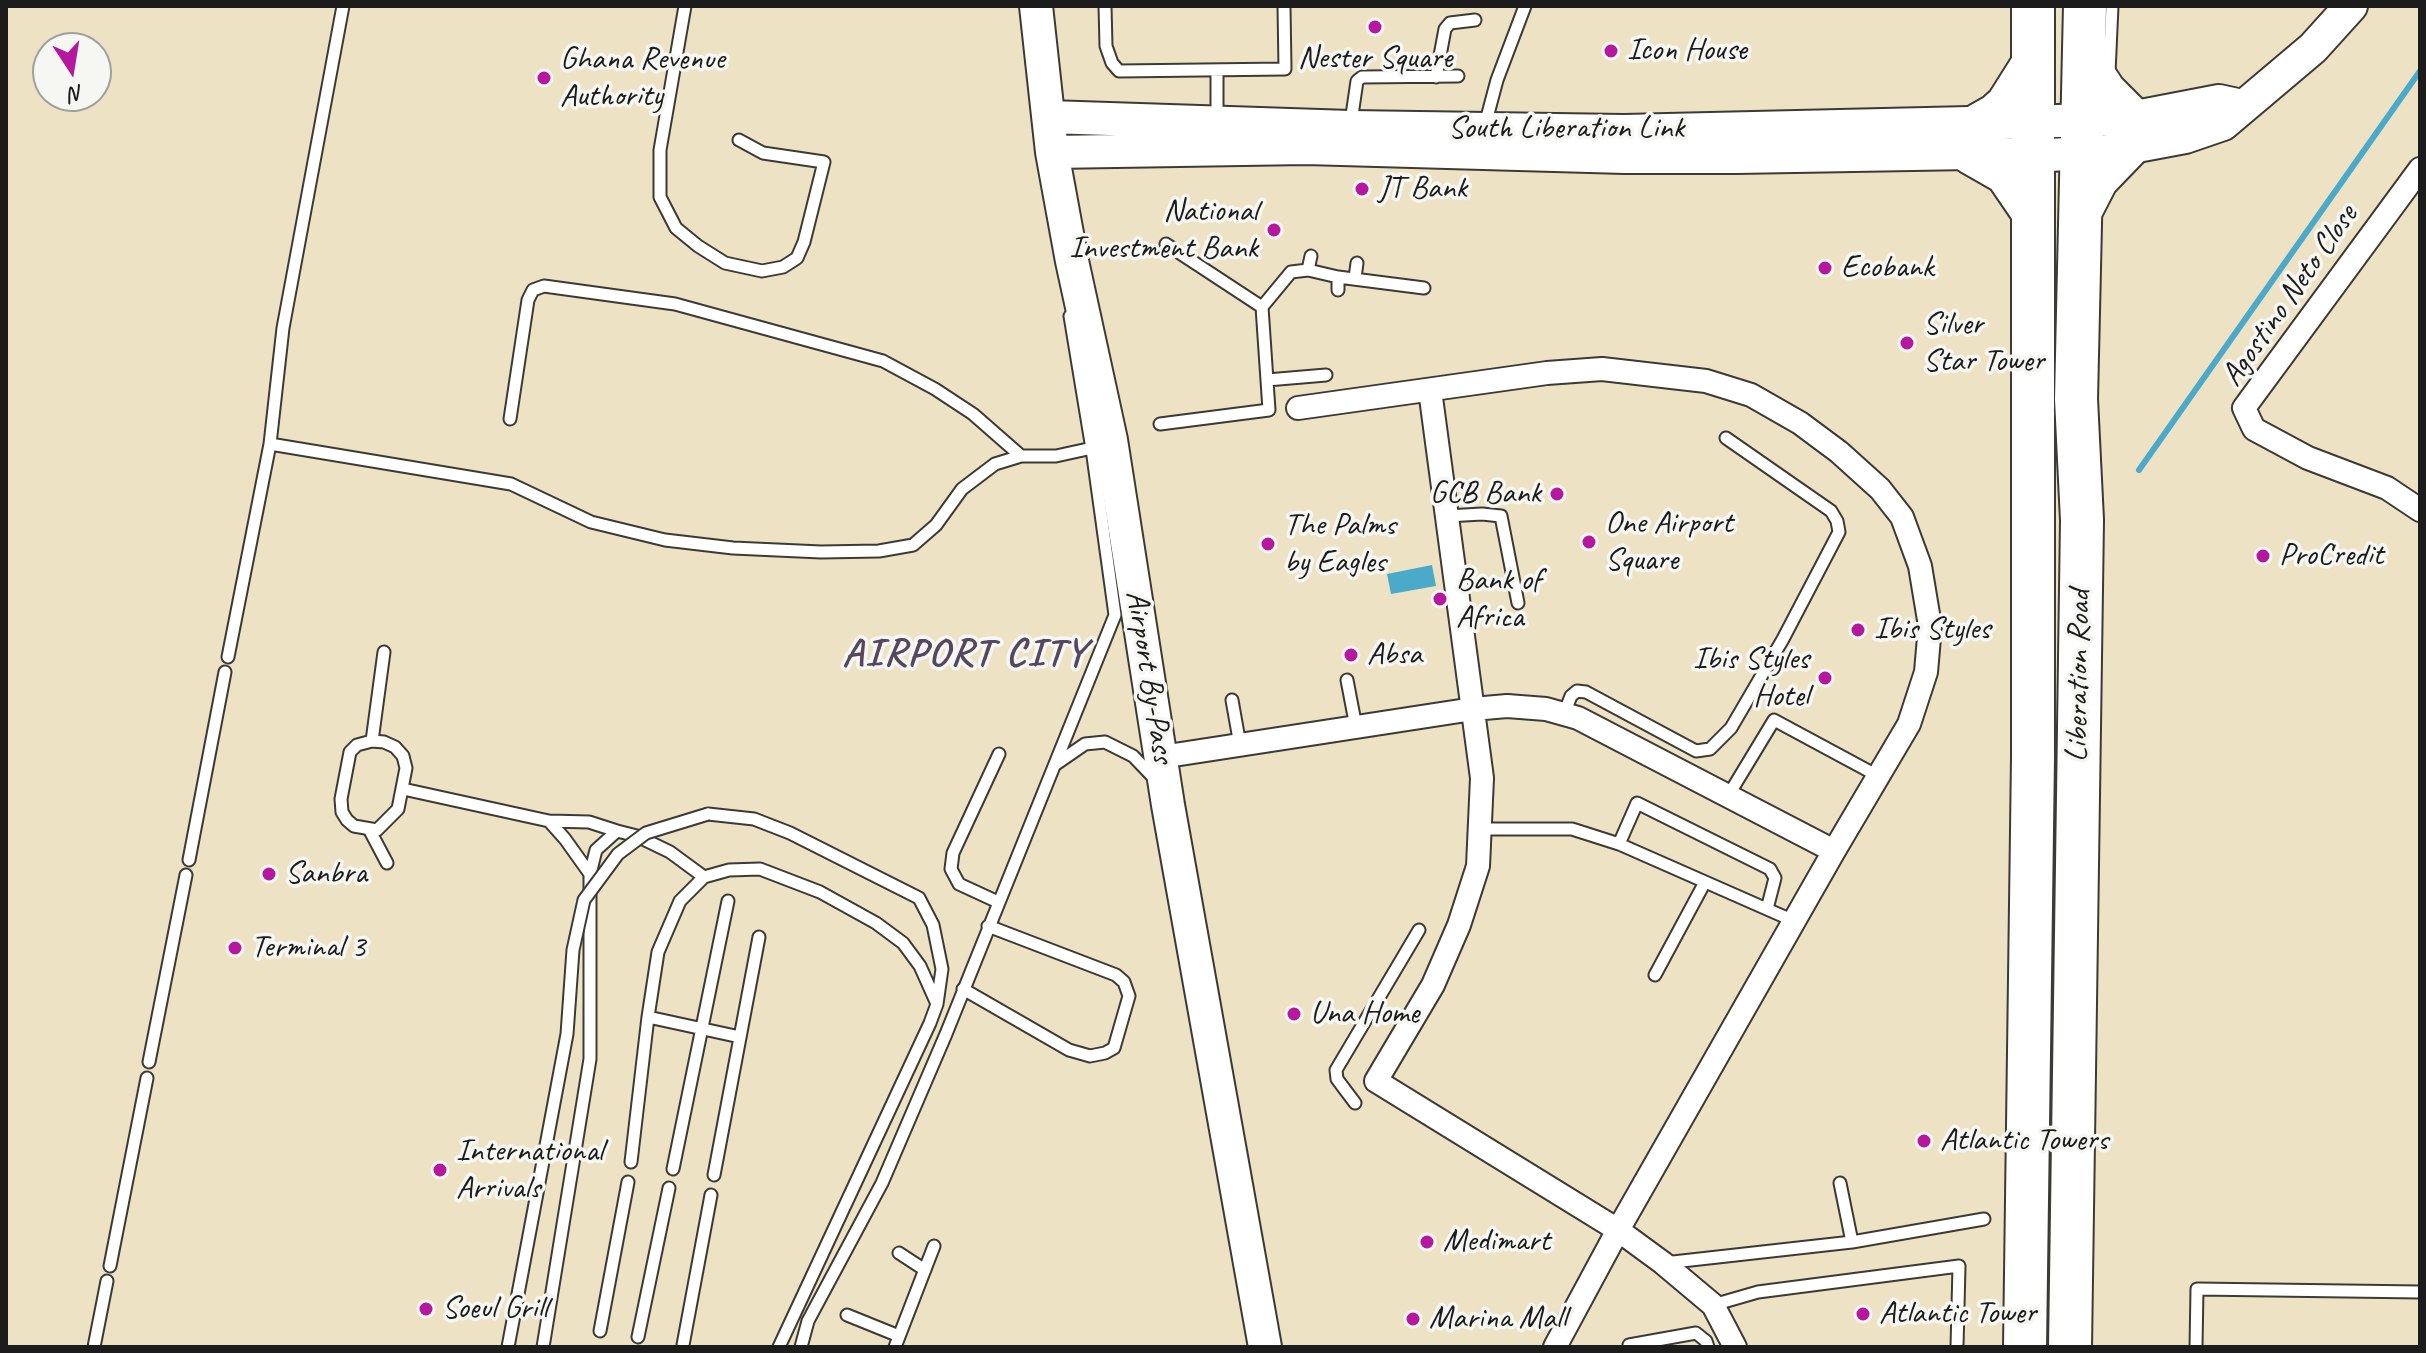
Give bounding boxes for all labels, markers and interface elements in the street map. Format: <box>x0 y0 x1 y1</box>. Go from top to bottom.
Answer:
marker: Nester Square <box>1366 18 1384 36</box>
north arrow <box>32 32 112 112</box>
place label: Icon House <box>1627 32 1747 70</box>
place label: Nester Square <box>1298 40 1452 78</box>
place label: Ghana Revenue Authority <box>560 41 725 116</box>
marker: Icon House <box>1602 42 1620 60</box>
marker: Ghana Revenue Authority <box>535 69 553 87</box>
text: N <box>67 78 86 109</box>
street label: South Liberation Link <box>1448 110 1684 148</box>
place label: JT Bank <box>1378 170 1467 208</box>
marker: JT Bank <box>1353 180 1371 198</box>
place label: National Investment Bank <box>1069 193 1258 268</box>
street label: Agostino Neto Close <box>2213 198 2367 394</box>
marker: National Investment Bank <box>1265 221 1283 239</box>
place label: Ecobank <box>1841 249 1933 287</box>
marker: Ecobank <box>1816 259 1834 277</box>
place label: Silver Star Tower <box>1923 306 2044 381</box>
marker: Silver Star Tower <box>1898 334 1916 352</box>
place label: GCB Bank <box>1430 475 1541 513</box>
marker: GCB Bank <box>1548 485 1566 503</box>
place label: One Airport Square <box>1605 505 1732 580</box>
place label: The Palms by Eagles <box>1284 507 1396 582</box>
marker: One Airport Square <box>1580 533 1598 551</box>
marker: The Palms by Eagles <box>1259 535 1277 553</box>
place label: ProCredit <box>2279 537 2383 575</box>
marker: ProCredit <box>2254 547 2272 565</box>
place label: Bank of Africa <box>1456 562 1541 637</box>
street label: Airport By-Pass <box>1116 588 1182 766</box>
street label: Liberation Road <box>2058 589 2100 763</box>
marker: Bank of Africa <box>1431 590 1449 608</box>
place label: Ibis Styles <box>1874 611 1990 649</box>
marker: Ibis Styles <box>1849 621 1867 639</box>
district label: AIRPORT CITY <box>844 631 1086 679</box>
place label: Absa <box>1367 636 1422 674</box>
place label: Ibis Styles Hotel <box>1693 641 1809 716</box>
marker: Absa <box>1342 646 1360 664</box>
marker: Ibis Styles Hotel <box>1816 669 1834 687</box>
place label: Sanbra <box>285 855 367 893</box>
marker: Sanbra <box>260 865 278 883</box>
place label: Terminal 3 <box>251 929 365 967</box>
marker: Terminal 3 <box>226 939 244 957</box>
place label: Una Home <box>1310 995 1419 1033</box>
marker: Una Home <box>1285 1005 1303 1023</box>
place label: Atlantic Towers <box>1940 1122 2108 1160</box>
marker: Atlantic Towers <box>1915 1132 1933 1150</box>
place label: International Arrivals <box>456 1133 603 1208</box>
marker: International Arrivals <box>431 1161 449 1179</box>
place label: Medimart <box>1443 1223 1550 1261</box>
marker: Medimart <box>1418 1233 1436 1251</box>
place label: Soeul Grill <box>442 1290 548 1328</box>
place label: Atlantic Tower <box>1879 1295 2036 1333</box>
marker: Soeul Grill <box>417 1300 435 1318</box>
place label: Marina Mall <box>1429 1300 1567 1338</box>
marker: Atlantic Tower <box>1854 1305 1872 1323</box>
marker: Marina Mall <box>1404 1310 1422 1328</box>

